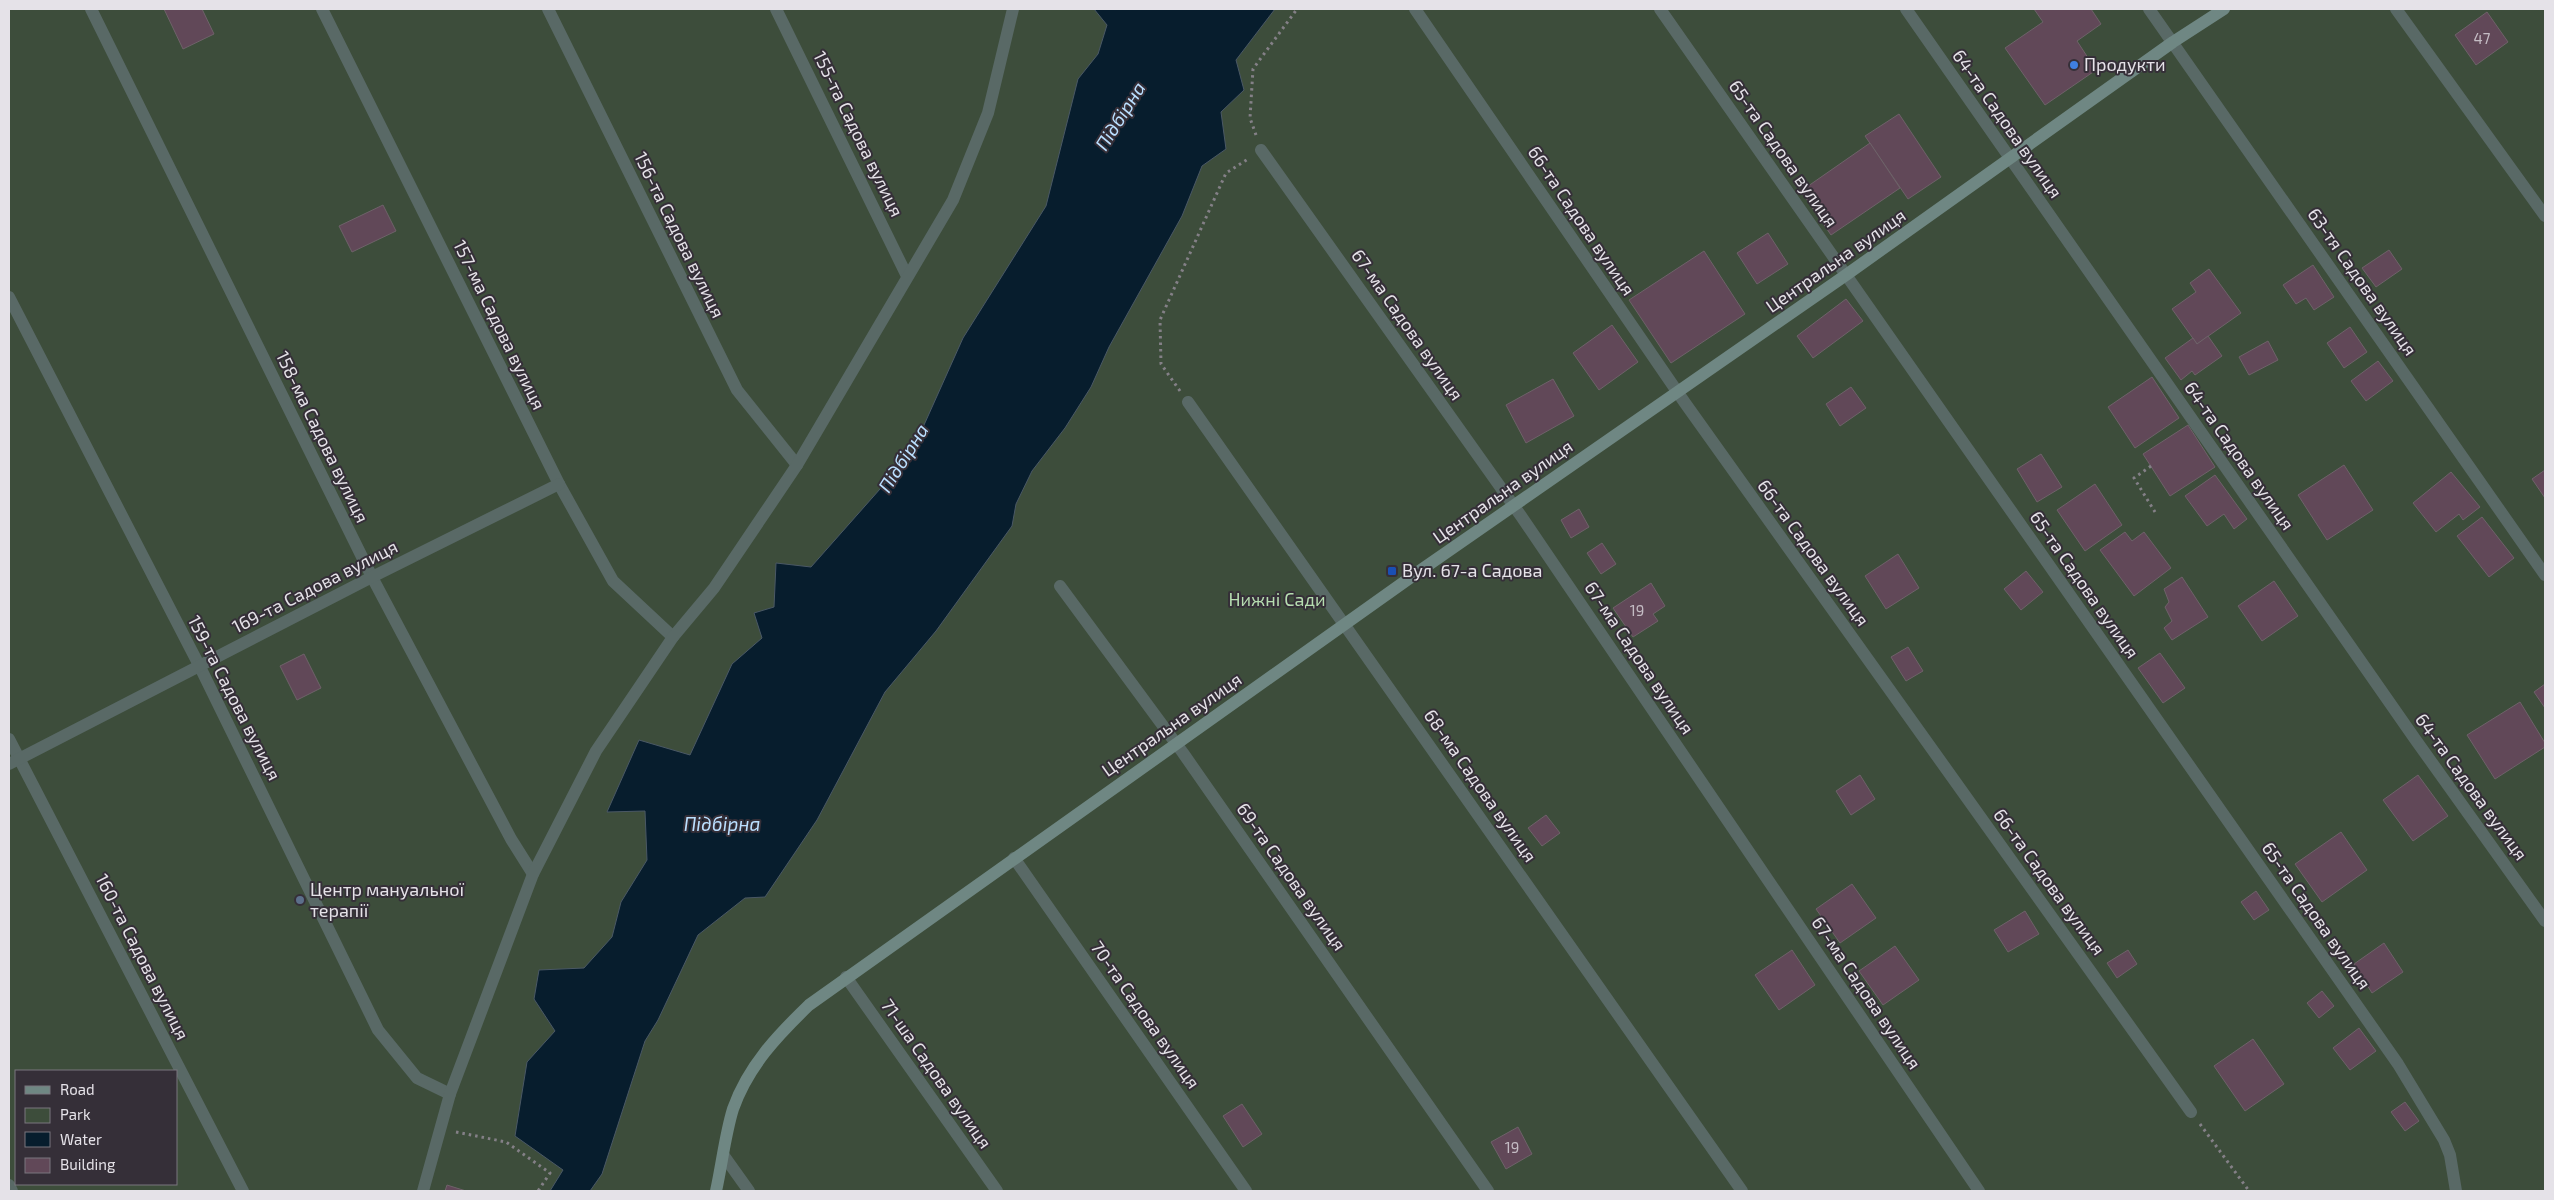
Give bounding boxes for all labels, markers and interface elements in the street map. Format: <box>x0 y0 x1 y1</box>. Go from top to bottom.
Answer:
house number: 47 <box>2474 29 2491 47</box>
street label: 64-та Садова вулиця <box>1948 45 2067 202</box>
street label: 155-та Садова вулиця <box>809 47 909 220</box>
place label: Продукти <box>2084 53 2166 75</box>
marker: Продукти <box>2068 59 2080 71</box>
street label: 65-та Садова вулиця <box>1725 75 1843 231</box>
water label: Підбірна <box>1090 77 1150 154</box>
street label: 66-та Садова вулиця <box>1524 141 1640 299</box>
street label: 156-та Садова вулиця <box>630 148 730 321</box>
street label: 63-тя Садова вулиця <box>2304 203 2422 359</box>
street label: Центральна вулиця <box>1761 204 1910 317</box>
street label: 157-ма Садова вулиця <box>449 236 551 413</box>
street label: 67-ма Садова вулиця <box>1347 245 1468 404</box>
street label: 158-ма Садова вулиця <box>272 347 374 526</box>
street label: 64-та Садова вулиця <box>2180 377 2299 534</box>
water label: Підбірна <box>873 419 933 496</box>
street label: Центральна вулиця <box>1428 435 1577 548</box>
street label: 66-та Садова вулиця <box>1753 475 1874 630</box>
street label: 65-та Садова вулиця <box>2026 506 2144 662</box>
street label: 169-та Садова вулиця <box>228 535 401 637</box>
place label: Вул. 67-а Садова <box>1402 559 1542 581</box>
marker: Вул. 67-а Садова <box>1386 565 1398 577</box>
street label: 67-ма Садова вулиця <box>1581 577 1699 738</box>
park label: Нижні Сади <box>1228 588 1326 610</box>
house number: 19 <box>1630 601 1644 619</box>
street label: 159-та Садова вулиця <box>184 611 286 784</box>
street label: Центральна вулиця <box>1097 668 1246 781</box>
street label: 68-ма Садова вулиця <box>1420 705 1542 866</box>
street label: 64-та Садова вулиця <box>2411 709 2533 864</box>
street label: 69-та Садова вулиця <box>1232 798 1351 955</box>
street label: 66-та Садова вулиця <box>1989 804 2110 959</box>
water label: Підбірна <box>684 812 760 835</box>
street label: 65-та Садова вулиця <box>2258 837 2376 993</box>
street label: 160-та Садова вулиця <box>91 870 194 1043</box>
place label: Центр мануальної терапії <box>310 878 464 921</box>
marker: Центр мануальної терапії <box>294 894 306 906</box>
street label: 67-ма Садова вулиця <box>1808 912 1926 1073</box>
street label: 70-та Садова вулиця <box>1087 936 1205 1092</box>
street label: 71-ша Садова вулиця <box>877 994 997 1153</box>
legend <box>15 1070 178 1185</box>
text: Road <box>60 1080 95 1098</box>
text: Park <box>60 1105 91 1123</box>
text: Water <box>60 1130 102 1148</box>
house number: 19 <box>1505 1138 1519 1156</box>
text: Building <box>60 1155 116 1173</box>

